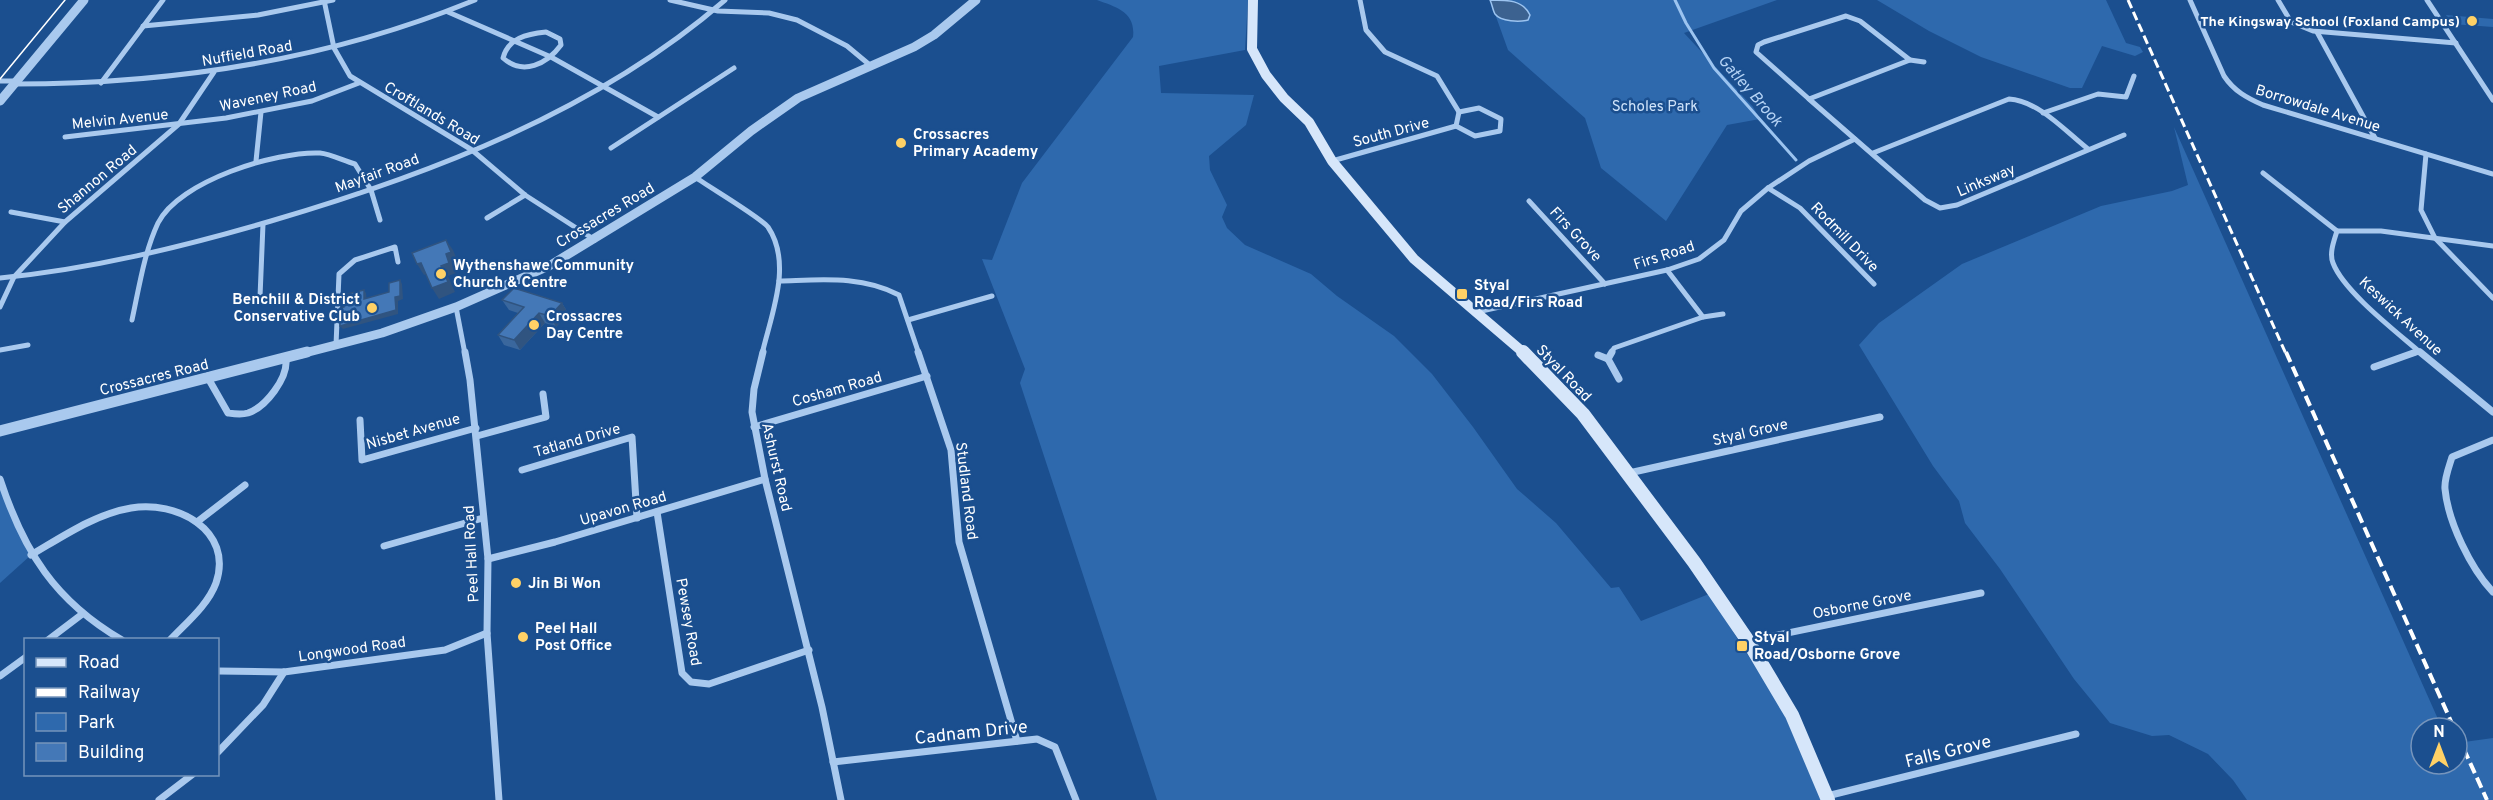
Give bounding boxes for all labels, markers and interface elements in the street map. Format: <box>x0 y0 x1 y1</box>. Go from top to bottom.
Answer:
place label: The Kingsway School (Foxland Campus) <box>2200 14 2460 31</box>
marker: The Kingsway School (Foxland Campus) <box>2465 14 2479 28</box>
street label: Nuffield Road <box>200 37 294 72</box>
water label: Gatley Brook <box>1713 51 1787 132</box>
street label: Waveney Road <box>218 78 318 117</box>
street label: Croftlands Road <box>380 78 483 150</box>
street label: Borrowdale Avenue <box>2253 81 2382 137</box>
park label: Scholes Park <box>1612 98 1698 117</box>
street label: Melvin Avenue <box>71 106 169 135</box>
street label: South Drive <box>1351 114 1432 153</box>
place label: Crossacres Primary Academy <box>913 126 1039 162</box>
marker: Crossacres Primary Academy <box>894 136 908 150</box>
street label: Shannon Road <box>54 141 142 219</box>
street label: Mayfair Road <box>333 150 422 198</box>
street label: Linksway <box>1955 161 2019 202</box>
street label: Crossacres Road <box>553 179 659 253</box>
street label: Rodmill Drive <box>1806 199 1882 277</box>
street label: Firs Grove <box>1545 204 1605 266</box>
street label: Firs Road <box>1631 238 1697 275</box>
place label: Wythenshawe Community Church & Centre <box>453 257 635 293</box>
marker: Wythenshawe Community Church & Centre <box>434 267 448 281</box>
street label: Keswick Avenue <box>2354 274 2446 361</box>
place label: Styal Road/Firs Road <box>1474 277 1583 313</box>
marker: Styal Road/Firs Road <box>1455 287 1469 301</box>
place label: Benchill & District Conservative Club <box>232 291 360 327</box>
marker: Benchill & District Conservative Club <box>365 301 379 315</box>
place label: Crossacres Day Centre <box>546 308 623 344</box>
marker: Crossacres Day Centre <box>527 318 541 332</box>
street label: Styal Road <box>1531 342 1595 407</box>
street label: Crossacres Road <box>98 356 211 401</box>
street label: Cosham Road <box>790 369 885 412</box>
street label: Nisbet Avenue <box>364 410 463 455</box>
street label: Styal Grove <box>1711 416 1790 451</box>
street label: Tatland Drive <box>532 420 623 463</box>
street label: Ashurst Road <box>756 421 795 514</box>
street label: Studland Road <box>950 441 981 541</box>
street label: Upavon Road <box>578 488 669 531</box>
street label: Peel Hall Road <box>460 505 485 603</box>
place label: Jin Bi Won <box>528 575 601 594</box>
marker: Jin Bi Won <box>509 576 523 590</box>
street label: Pewsey Road <box>670 577 705 668</box>
street label: Osborne Grove <box>1811 587 1913 624</box>
place label: Peel Hall Post Office <box>535 620 612 656</box>
place label: Styal Road/Osborne Grove <box>1754 629 1900 665</box>
marker: Peel Hall Post Office <box>516 630 530 644</box>
street label: Longwood Road <box>297 634 407 667</box>
legend <box>24 638 219 776</box>
marker: Styal Road/Osborne Grove <box>1735 639 1749 653</box>
text: Road <box>78 652 120 675</box>
text: Railway <box>78 682 140 705</box>
text: Park <box>78 712 115 735</box>
street label: Cadnam Drive <box>913 716 1029 751</box>
north arrow <box>2409 716 2469 776</box>
text: N <box>2433 723 2445 743</box>
street label: Falls Grove <box>1903 731 1994 774</box>
text: Building <box>78 742 144 765</box>

